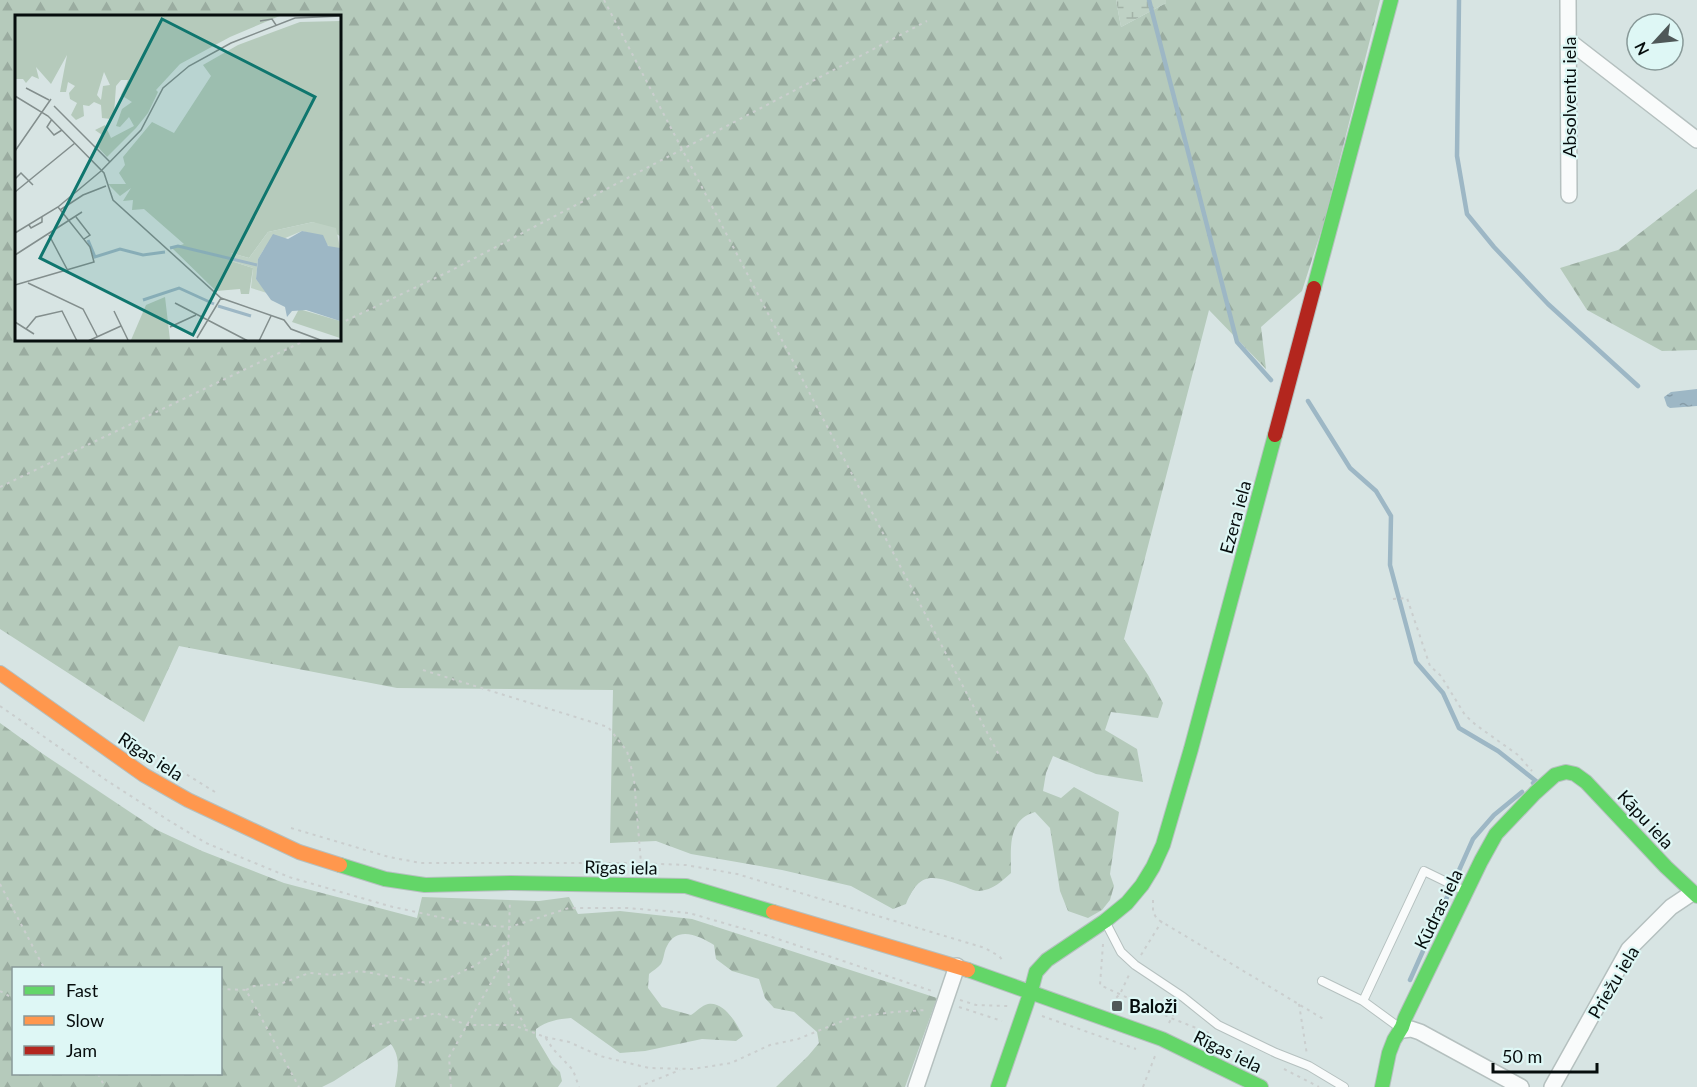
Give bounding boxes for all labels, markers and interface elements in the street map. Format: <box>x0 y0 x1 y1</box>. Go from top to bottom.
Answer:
north arrow <box>1625 12 1685 72</box>
inset map <box>15 15 340 340</box>
street label: Absolventu iela <box>1558 36 1580 158</box>
text: N <box>1630 39 1652 59</box>
street label: Ezera iela <box>1215 478 1255 556</box>
street label: Rīgas iela <box>114 727 188 785</box>
street label: Kāpu iela <box>1613 785 1679 853</box>
street label: Rīgas iela <box>584 855 658 879</box>
street label: Kūdras iela <box>1409 865 1467 953</box>
street label: Priežu iela <box>1583 942 1643 1022</box>
legend <box>12 967 222 1075</box>
text: Fast <box>66 979 99 1001</box>
place label: Baloži <box>1129 995 1177 1017</box>
marker: Baloži <box>1110 999 1124 1013</box>
text: Slow <box>66 1009 104 1031</box>
street label: Rīgas iela <box>1190 1025 1266 1077</box>
scale bar <box>1493 1036 1596 1074</box>
text: Jam <box>66 1039 97 1061</box>
text: 50 m <box>1502 1045 1542 1067</box>

